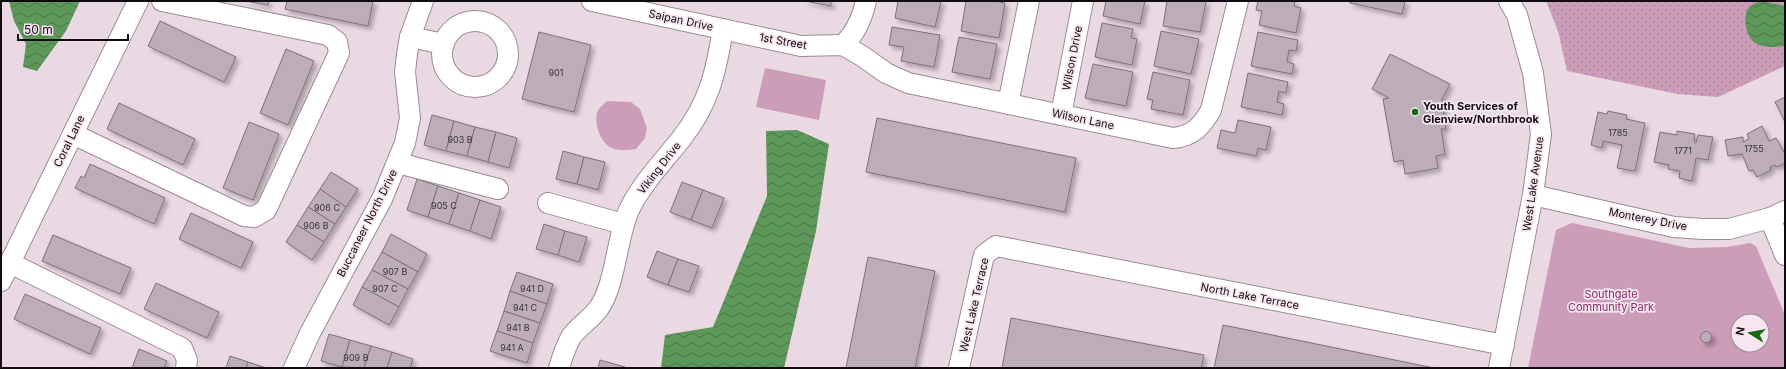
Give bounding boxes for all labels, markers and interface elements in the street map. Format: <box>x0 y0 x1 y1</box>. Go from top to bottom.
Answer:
street label: Saipan Drive <box>647 6 715 34</box>
scale bar <box>18 16 128 42</box>
text: 50 m <box>24 22 53 37</box>
street label: Wilson Drive <box>1059 25 1085 91</box>
street label: 1st Street <box>758 30 808 52</box>
house number: 901 <box>549 67 563 78</box>
place label: Youth Services of Glenview/Northbrook <box>1423 99 1539 126</box>
street label: Wilson Lane <box>1050 106 1116 132</box>
marker: Youth Services of Glenview/Northbrook <box>1410 107 1420 117</box>
street label: Coral Lane <box>50 113 88 169</box>
house number: 1785 <box>1608 127 1628 138</box>
house number: 903 B <box>447 134 473 145</box>
street label: West Lake Avenue <box>1519 136 1547 232</box>
street label: Viking Drive <box>634 139 684 197</box>
house number: 1755 <box>1744 143 1764 154</box>
house number: 1771 <box>1674 145 1692 156</box>
street label: Buccaneer North Drive <box>334 167 400 279</box>
house number: 905 C <box>431 200 457 211</box>
house number: 906 C <box>314 202 340 213</box>
street label: Monterey Drive <box>1608 205 1688 233</box>
house number: 906 B <box>303 220 329 231</box>
street label: West Lake Terrace <box>956 256 992 354</box>
house number: 907 B <box>383 266 407 277</box>
street label: North Lake Terrace <box>1200 280 1300 312</box>
house number: 907 C <box>372 283 398 294</box>
house number: 941 D <box>520 283 544 294</box>
park label: Southgate Community Park <box>1568 287 1654 314</box>
house number: 941 C <box>513 302 537 313</box>
north arrow <box>1730 313 1770 353</box>
house number: 941 B <box>506 322 530 333</box>
text: N <box>1733 326 1748 337</box>
house number: 941 A <box>500 342 524 353</box>
house number: 909 B <box>343 352 369 363</box>

